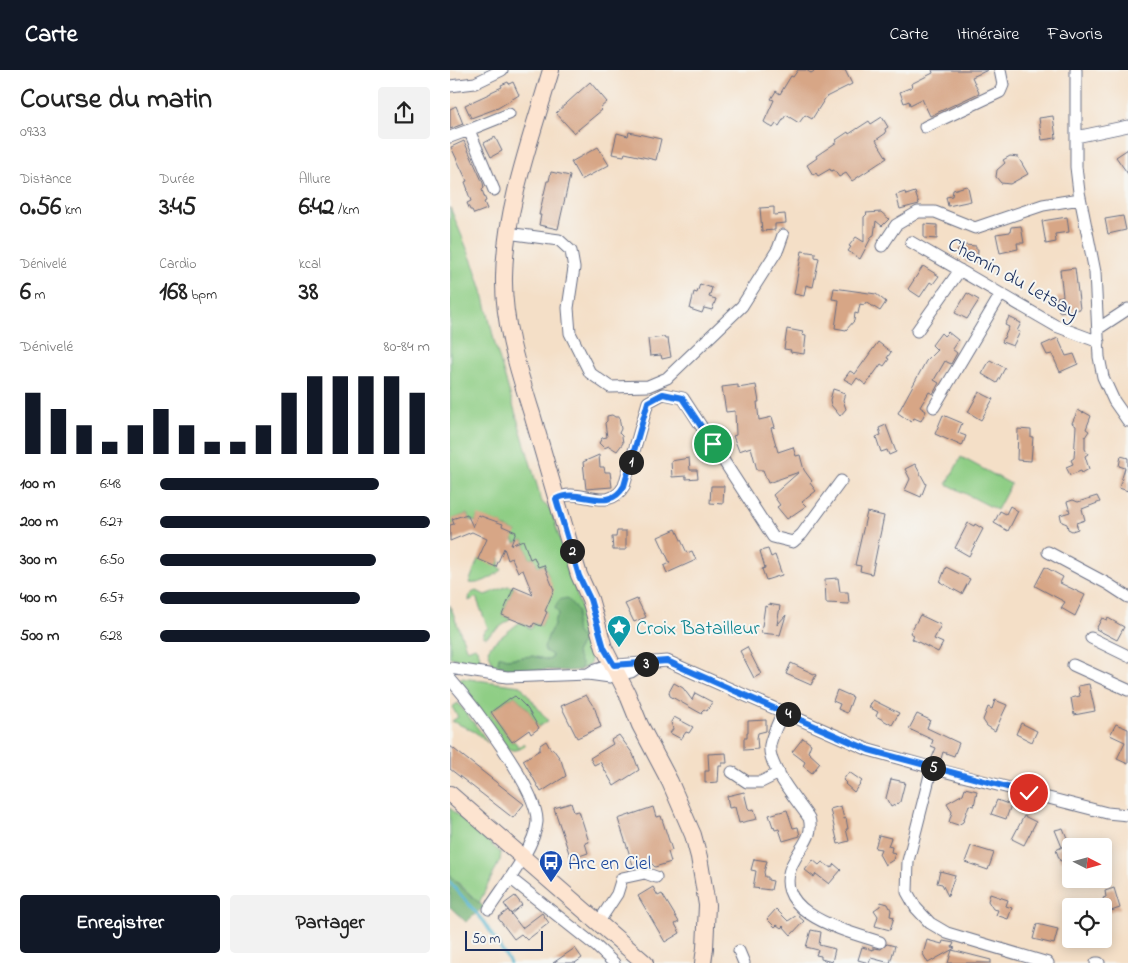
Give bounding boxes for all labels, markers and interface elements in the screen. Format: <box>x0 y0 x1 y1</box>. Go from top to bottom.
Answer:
text: Carte <box>25 18 77 53</box>
text: Carte <box>889 22 929 48</box>
text: Itinéraire <box>957 22 1019 48</box>
text: Favoris <box>1047 22 1103 48</box>
text: Course du matin <box>20 80 212 121</box>
button: share <box>378 87 430 139</box>
text: 09:33 <box>20 120 46 144</box>
text: Distance <box>20 169 72 190</box>
text: Durée <box>159 169 194 190</box>
text: Allure <box>299 169 331 190</box>
text: 0.56 <box>20 190 61 226</box>
text: 3:45 <box>159 190 196 226</box>
text: 6:42 <box>299 190 335 226</box>
text: km <box>61 200 82 221</box>
text: /km <box>335 200 359 221</box>
street label: Chemin du Letsay <box>942 231 1084 327</box>
text: Dénivelé <box>20 254 67 275</box>
text: Cardio <box>159 254 197 275</box>
text: kcal <box>299 254 321 275</box>
text: 6 <box>20 275 31 311</box>
text: 168 <box>159 275 188 311</box>
text: 38 <box>299 275 318 311</box>
text: m <box>31 285 45 306</box>
text: bpm <box>188 285 217 306</box>
text: Dénivelé <box>20 335 73 359</box>
text: 80–84 m <box>383 335 430 359</box>
pin <box>692 423 734 465</box>
icon: arrive <box>699 430 727 458</box>
pin: 1 <box>618 450 644 474</box>
text: 1 <box>629 452 634 473</box>
text: 100 m <box>20 472 55 496</box>
text: 6:48 <box>100 472 121 496</box>
text: 200 m <box>20 510 58 534</box>
text: 6:27 <box>100 510 123 534</box>
pin: 2 <box>560 538 584 564</box>
text: 2 <box>569 541 576 562</box>
text: 300 m <box>20 548 57 572</box>
text: 6:50 <box>100 548 124 572</box>
text: 400 m <box>20 586 57 610</box>
text: 6:57 <box>100 586 124 610</box>
place icon: Croix Batailleur <box>606 614 632 648</box>
place label: Croix Batailleur <box>636 615 761 644</box>
text: 500 m <box>20 624 59 648</box>
text: 6:28 <box>100 624 122 648</box>
pin: 3 <box>634 652 658 676</box>
text: 3 <box>644 654 649 675</box>
pin: 4 <box>776 702 800 726</box>
text: 4 <box>786 704 791 725</box>
pin: 5 <box>920 756 946 780</box>
text: 5 <box>929 758 938 779</box>
pin <box>1008 772 1050 814</box>
icon: check <box>1015 779 1043 807</box>
north arrow <box>1062 838 1112 888</box>
map controls <box>1062 838 1112 948</box>
bus stop icon: Arc en Ciel <box>538 849 564 883</box>
place label: Arc en Ciel <box>568 850 651 879</box>
button: Enregistrer <box>20 895 220 953</box>
button: Partager <box>230 895 430 953</box>
button: locate <box>1062 898 1112 948</box>
scale bar <box>465 928 542 951</box>
text: 50 m <box>472 929 500 950</box>

